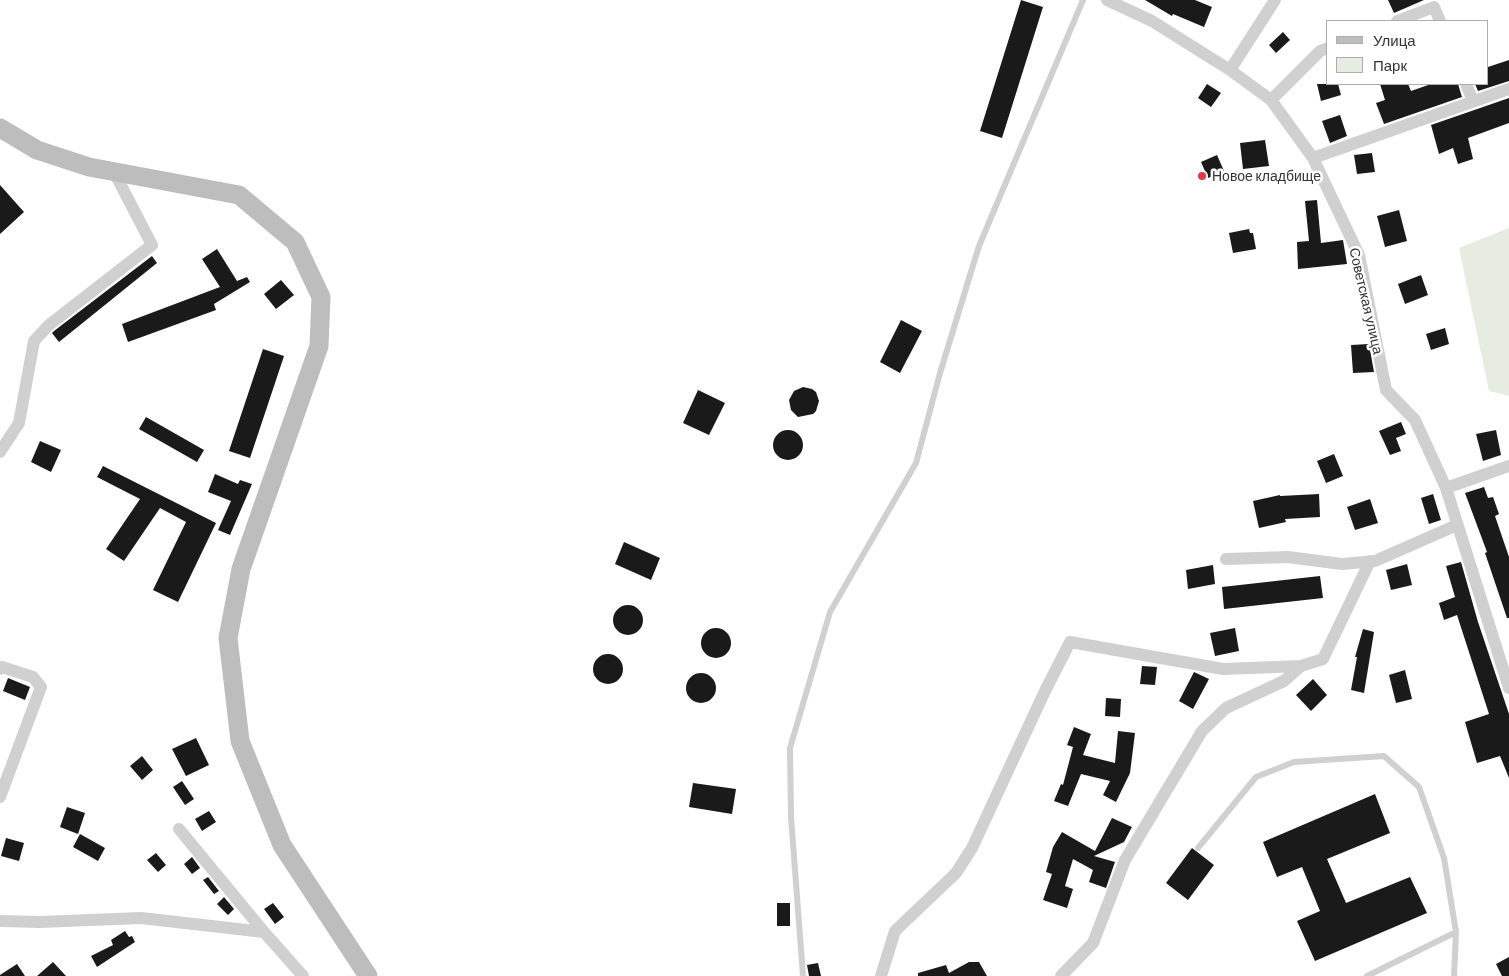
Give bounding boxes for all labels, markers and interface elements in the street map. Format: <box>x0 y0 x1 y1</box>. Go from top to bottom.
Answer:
legend <box>1326 20 1489 85</box>
text: Улица <box>1373 31 1416 49</box>
text: Парк <box>1373 56 1407 74</box>
place label: Новое кладбище <box>1212 168 1321 184</box>
marker: Новое кладбище <box>1196 170 1208 182</box>
street label: Советская улица <box>1346 246 1386 356</box>

